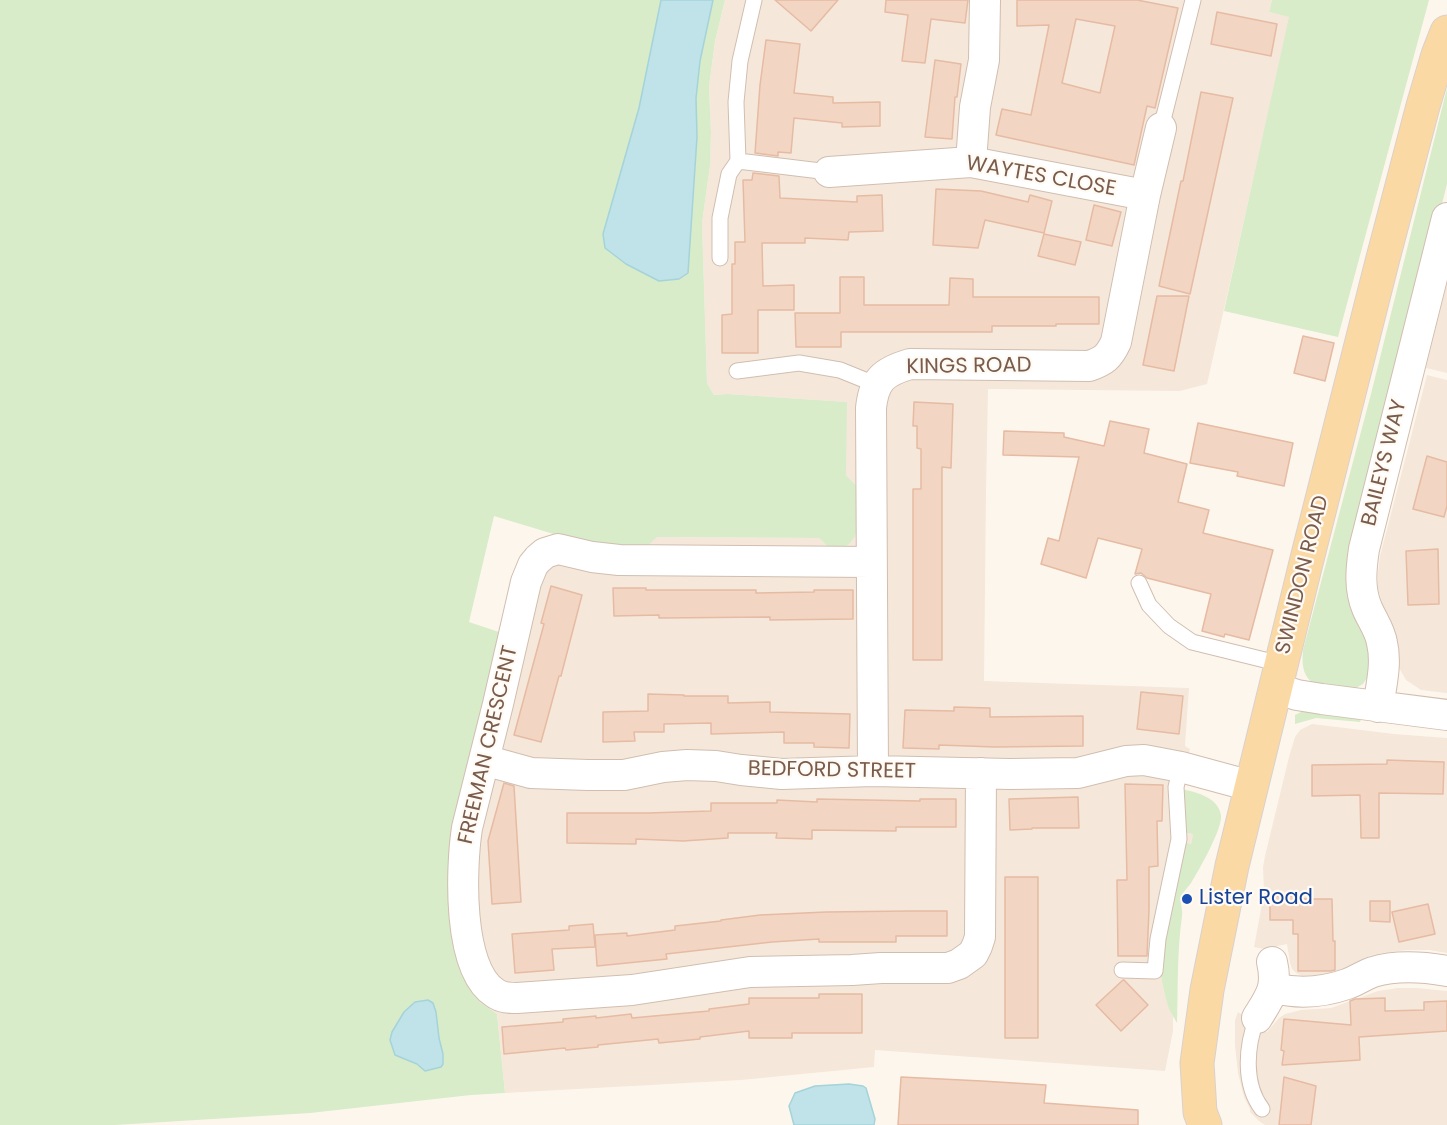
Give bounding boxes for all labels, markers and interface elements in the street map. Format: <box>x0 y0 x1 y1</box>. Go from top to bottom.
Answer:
street label: WAYTES CLOSE <box>964 151 1118 203</box>
street label: KINGS ROAD <box>906 353 1032 381</box>
street label: BAILEYS WAY <box>1357 397 1413 529</box>
street label: SWINDON ROAD <box>1271 493 1335 657</box>
street label: FREEMAN CRESCENT <box>454 643 524 847</box>
street label: BEDFORD STREET <box>748 757 916 785</box>
place label: Lister Road <box>1199 886 1313 912</box>
marker: Lister Road <box>1180 892 1194 906</box>

